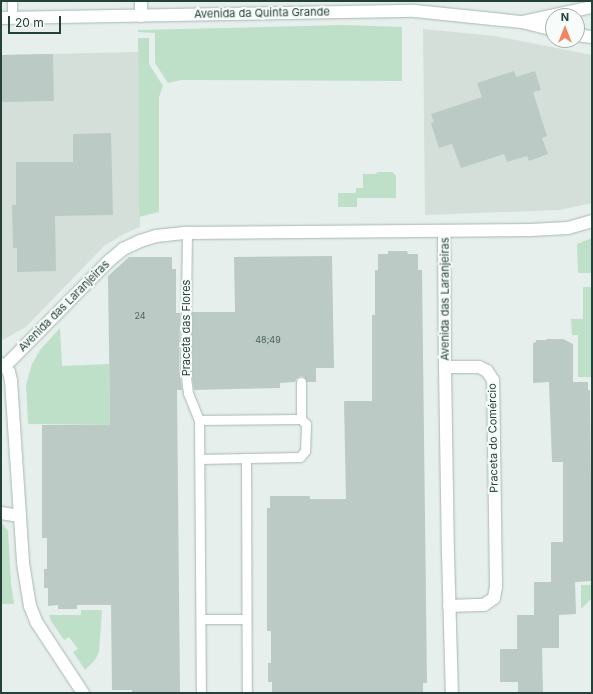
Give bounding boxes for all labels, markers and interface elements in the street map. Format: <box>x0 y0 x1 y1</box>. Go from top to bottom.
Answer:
street label: Avenida da Quinta Grande <box>194 5 330 21</box>
scale bar <box>10 8 63 34</box>
north arrow <box>545 8 585 48</box>
text: N <box>561 10 569 24</box>
text: 20 m <box>15 15 44 30</box>
street label: Avenida das Laranjeiras <box>438 237 452 361</box>
street label: Avenida das Laranjeiras <box>16 258 112 354</box>
street label: Praceta das Flores <box>179 280 193 376</box>
house number: 24 <box>134 311 146 321</box>
house number: 48;49 <box>255 335 281 345</box>
street label: Praceta do Comércio <box>485 383 501 493</box>

